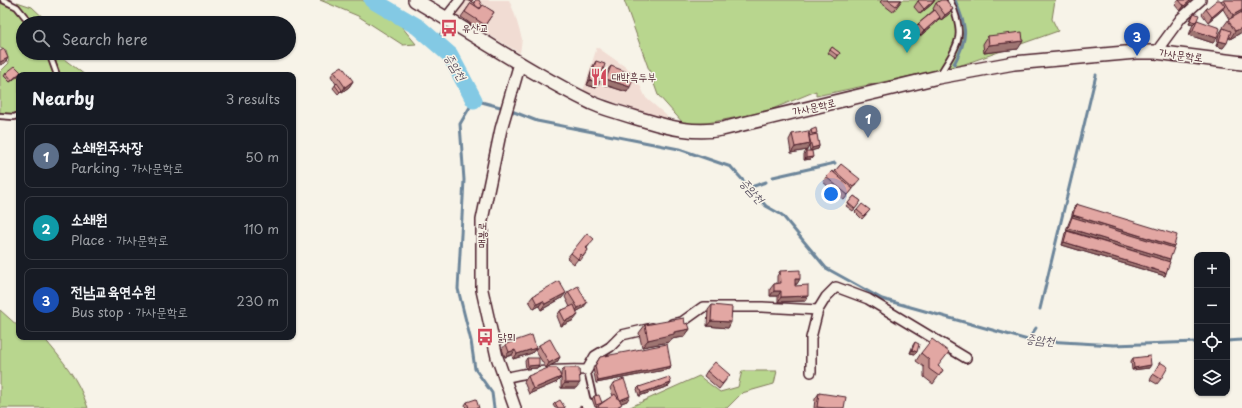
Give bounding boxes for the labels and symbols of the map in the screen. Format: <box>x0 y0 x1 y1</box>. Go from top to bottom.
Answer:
bus stop icon: 유산교 <box>439 18 459 38</box>
place label: 유산교 <box>462 19 489 36</box>
pin: 2 <box>894 20 920 53</box>
pin: 3 <box>1124 23 1150 56</box>
street label: 가사문학로 <box>1158 43 1204 66</box>
water label: 증암천 <box>441 49 472 85</box>
restaurant icon: 대박흑두부 <box>589 67 609 87</box>
place label: 대박흑두부 <box>612 68 656 85</box>
street label: 가사문학로 <box>790 93 838 120</box>
pin: 1 <box>855 105 881 138</box>
water label: 증암천 <box>736 174 770 208</box>
your location <box>821 184 841 204</box>
street label: 매봉로 <box>473 221 490 248</box>
bus stop icon: 닭뫼 <box>475 327 495 347</box>
place label: 닭뫼 <box>498 328 516 345</box>
water label: 증암천 <box>1025 329 1057 350</box>

